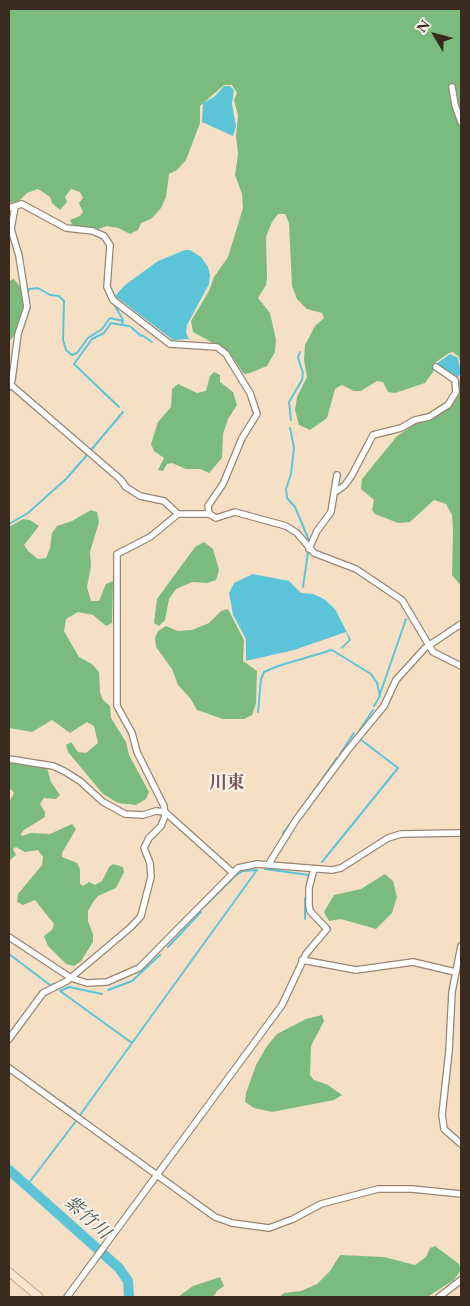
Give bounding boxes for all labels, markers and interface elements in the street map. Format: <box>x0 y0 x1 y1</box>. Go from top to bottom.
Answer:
north arrow <box>410 10 460 60</box>
text: N <box>412 16 434 36</box>
district label: 川東 <box>209 772 245 794</box>
water label: 紫竹川 <box>60 1192 114 1244</box>

